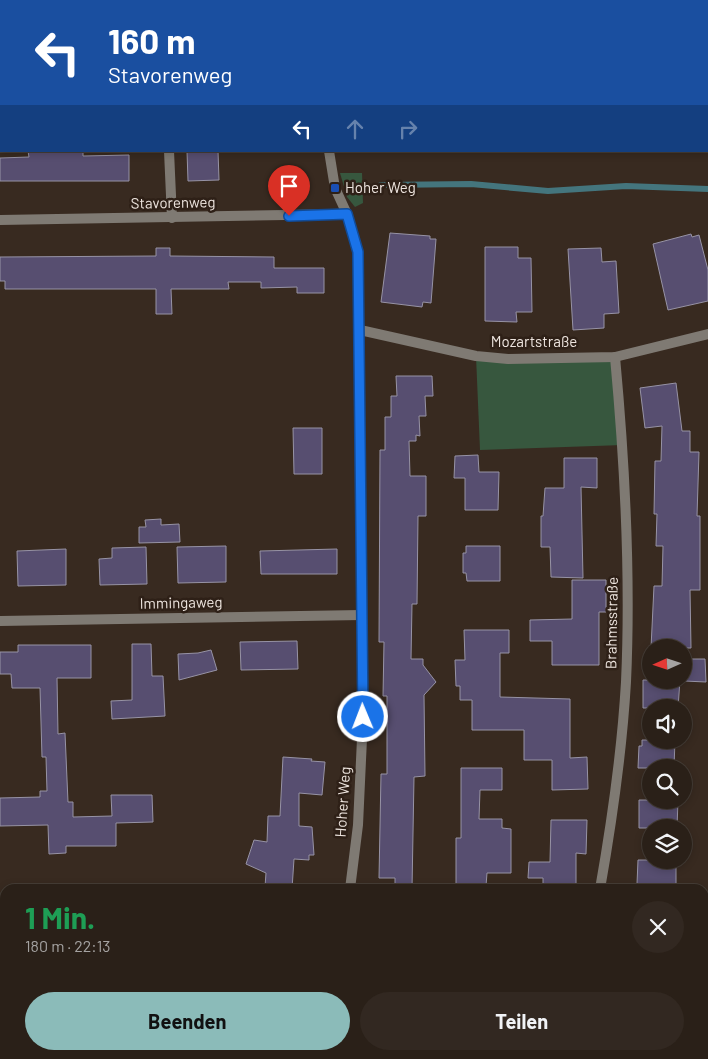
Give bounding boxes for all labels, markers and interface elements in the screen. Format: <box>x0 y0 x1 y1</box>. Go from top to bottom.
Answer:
text: 160 m <box>108 19 195 61</box>
icon: left <box>25 20 90 85</box>
text: Stavorenweg <box>108 61 232 87</box>
icon: left <box>288 115 316 143</box>
icon: ahead <box>341 115 369 143</box>
icon: right <box>394 115 422 143</box>
pin <box>268 165 310 216</box>
icon: arrive <box>275 172 303 200</box>
place label: Hoher Weg <box>345 178 416 196</box>
marker: Hoher Weg <box>329 182 341 194</box>
street label: Stavorenweg <box>130 192 216 212</box>
street label: Mozartstraße <box>491 332 577 350</box>
street label: Brahmsstraße <box>601 577 621 669</box>
street label: Immingaweg <box>139 592 223 612</box>
north arrow <box>642 639 692 689</box>
map controls <box>642 639 692 869</box>
position arrow <box>336 690 388 742</box>
button: sound <box>642 699 692 749</box>
button: search <box>642 759 692 809</box>
street label: Hoher Weg <box>331 766 353 838</box>
button: layers <box>642 819 692 869</box>
text: 1 Min. <box>25 899 95 935</box>
button: close <box>632 901 684 953</box>
text: 180 m · 22:13 <box>25 936 111 955</box>
button: Beenden <box>25 992 350 1050</box>
button: Teilen <box>360 992 684 1050</box>

